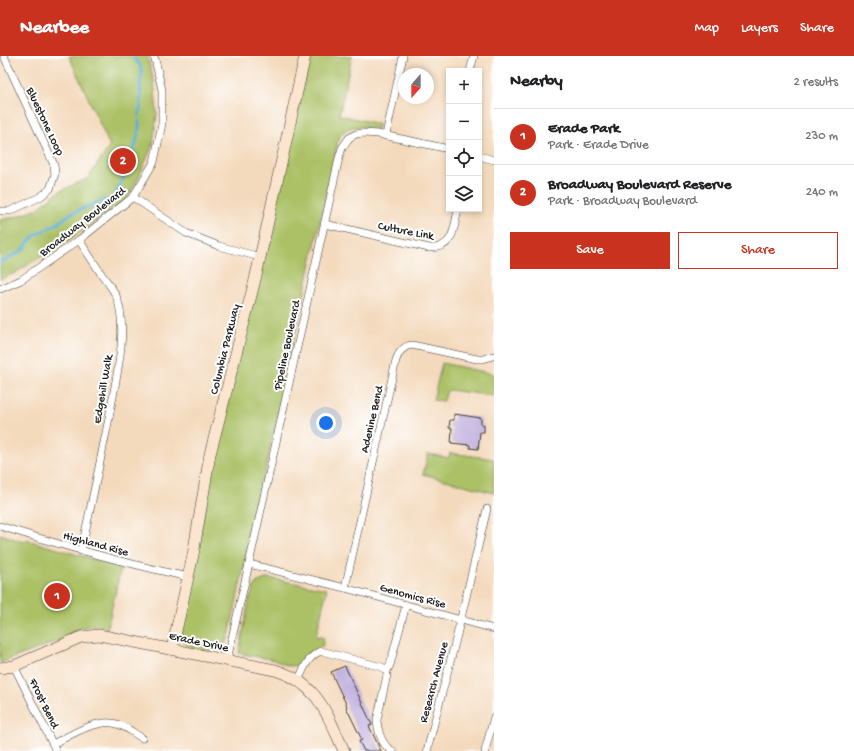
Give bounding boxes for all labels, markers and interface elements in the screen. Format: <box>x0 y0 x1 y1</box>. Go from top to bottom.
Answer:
text: Nearbee <box>20 17 89 40</box>
text: Map <box>695 20 719 37</box>
text: Layers <box>741 20 778 37</box>
text: Share <box>800 20 834 37</box>
north arrow <box>398 68 434 104</box>
map controls <box>446 68 482 212</box>
button: + <box>446 68 482 104</box>
text: Nearby <box>510 72 563 92</box>
text: 2 results <box>793 75 838 90</box>
street label: Bluestone Loop <box>22 85 66 158</box>
button: − <box>446 104 482 140</box>
text: Erade Park <box>548 120 620 138</box>
text: 1 <box>520 129 526 144</box>
text: 230 m <box>805 129 838 144</box>
text: Park · Erade Drive <box>548 138 649 153</box>
button: locate <box>446 140 482 176</box>
pin: 2 <box>110 146 136 176</box>
button: layers <box>446 176 482 212</box>
text: Broadway Boulevard Reserve <box>548 176 731 194</box>
street label: Broadway Boulevard <box>37 184 130 261</box>
text: 2 <box>520 185 526 200</box>
text: 240 m <box>806 185 838 200</box>
text: Park · Broadway Boulevard <box>548 194 697 209</box>
street label: Culture Link <box>376 220 436 245</box>
button: Save <box>510 232 670 269</box>
button: Share <box>678 232 838 269</box>
street label: Pipeline Boulevard <box>271 298 305 393</box>
street label: Columbia Parkway <box>208 303 244 396</box>
street label: Edgehill Walk <box>91 352 117 425</box>
street label: Adenine Bend <box>358 384 388 454</box>
your location <box>316 413 336 433</box>
street label: Highland Rise <box>61 529 130 561</box>
pin: 1 <box>44 581 70 611</box>
street label: Genomics Rise <box>378 581 448 613</box>
street label: Erade Drive <box>167 630 230 656</box>
street label: Research Avenue <box>417 640 453 725</box>
street label: Frost Bend <box>25 676 62 732</box>

